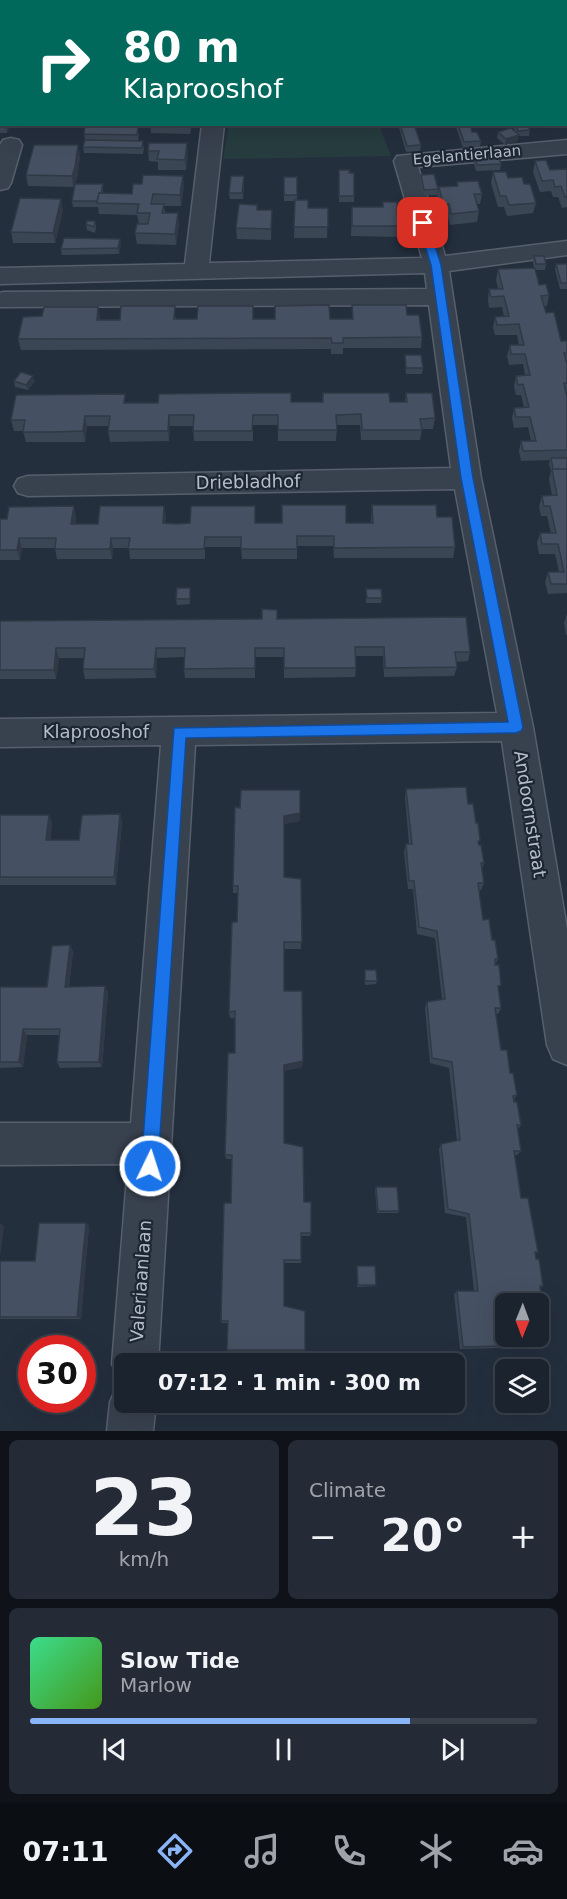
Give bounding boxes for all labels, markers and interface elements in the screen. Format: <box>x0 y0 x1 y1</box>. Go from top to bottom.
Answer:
text: 80 m <box>123 23 240 72</box>
icon: right <box>24 24 102 102</box>
text: Klaprooshof <box>123 73 283 104</box>
street label: Egelantierlaan <box>412 141 522 169</box>
pin <box>397 197 448 248</box>
icon: arrive <box>406 206 439 239</box>
street label: Driebladhof <box>195 470 301 493</box>
street label: Klaprooshof <box>43 721 150 742</box>
street label: Andoornstraat <box>510 749 551 879</box>
position arrow <box>118 1134 182 1198</box>
street label: Valeriaanlaan <box>126 1219 155 1343</box>
north arrow <box>495 1293 549 1347</box>
map controls <box>495 1293 549 1413</box>
speed limit sign: 30 <box>18 1335 96 1413</box>
button: layers <box>495 1359 549 1413</box>
text: 07:12 · 1 min · 300 m <box>158 1370 421 1395</box>
text: 23 <box>90 1463 198 1553</box>
text: Climate <box>309 1478 386 1502</box>
text: 20° <box>380 1509 466 1562</box>
text: − <box>309 1517 337 1556</box>
text: + <box>509 1517 537 1556</box>
text: km/h <box>119 1547 169 1571</box>
text: Slow Tide <box>120 1648 240 1673</box>
text: Marlow <box>120 1673 192 1697</box>
icon: previous <box>98 1733 131 1766</box>
icon: pause <box>267 1733 300 1766</box>
icon: next <box>436 1733 469 1766</box>
icon: directions <box>154 1830 196 1872</box>
icon: music <box>241 1830 283 1872</box>
icon: phone <box>328 1830 370 1872</box>
icon: climate <box>415 1830 457 1872</box>
icon: car <box>502 1830 544 1872</box>
text: 07:11 <box>23 1836 109 1867</box>

